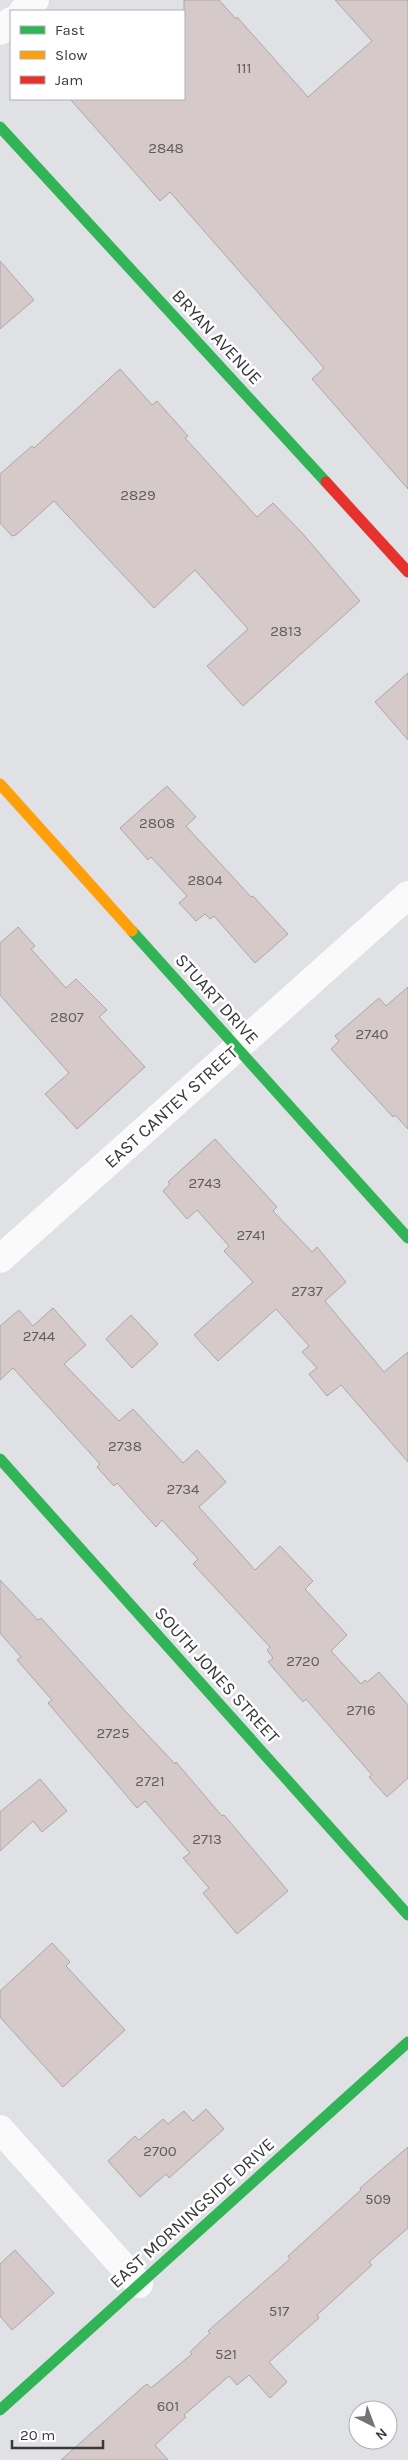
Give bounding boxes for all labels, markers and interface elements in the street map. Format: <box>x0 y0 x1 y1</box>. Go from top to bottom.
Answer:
legend <box>10 10 185 100</box>
text: Fast <box>55 21 85 39</box>
text: Slow <box>55 46 87 64</box>
house number: 111 <box>237 59 251 77</box>
text: Jam <box>55 71 83 89</box>
house number: 2848 <box>148 139 184 157</box>
street label: BRYAN AVENUE <box>167 285 267 389</box>
house number: 2829 <box>120 486 156 504</box>
house number: 2813 <box>270 622 302 640</box>
house number: 2808 <box>139 814 175 832</box>
house number: 2804 <box>187 871 223 889</box>
street label: STUART DRIVE <box>171 949 263 1049</box>
house number: 2807 <box>50 1008 84 1026</box>
house number: 2740 <box>355 1025 389 1043</box>
street label: EAST CANTEY STREET <box>100 1041 242 1173</box>
house number: 2743 <box>189 1174 221 1192</box>
house number: 2741 <box>236 1226 266 1244</box>
house number: 2737 <box>291 1282 323 1300</box>
house number: 2744 <box>23 1327 56 1345</box>
house number: 2738 <box>108 1437 142 1455</box>
house number: 2734 <box>167 1480 200 1498</box>
street label: SOUTH JONES STREET <box>150 1602 284 1748</box>
house number: 2720 <box>286 1652 320 1670</box>
house number: 2716 <box>346 1701 376 1719</box>
house number: 2725 <box>97 1724 129 1742</box>
house number: 2721 <box>135 1772 165 1790</box>
house number: 2713 <box>192 1830 222 1848</box>
street label: EAST MORNINGSIDE DRIVE <box>105 2133 279 2293</box>
house number: 2700 <box>143 2142 177 2160</box>
house number: 509 <box>365 2190 391 2208</box>
house number: 517 <box>269 2302 289 2320</box>
house number: 521 <box>215 2345 237 2363</box>
house number: 601 <box>157 2397 179 2415</box>
north arrow <box>348 2400 398 2450</box>
scale bar <box>12 2418 104 2450</box>
text: N <box>372 2425 391 2444</box>
text: 20 m <box>20 2426 55 2444</box>

